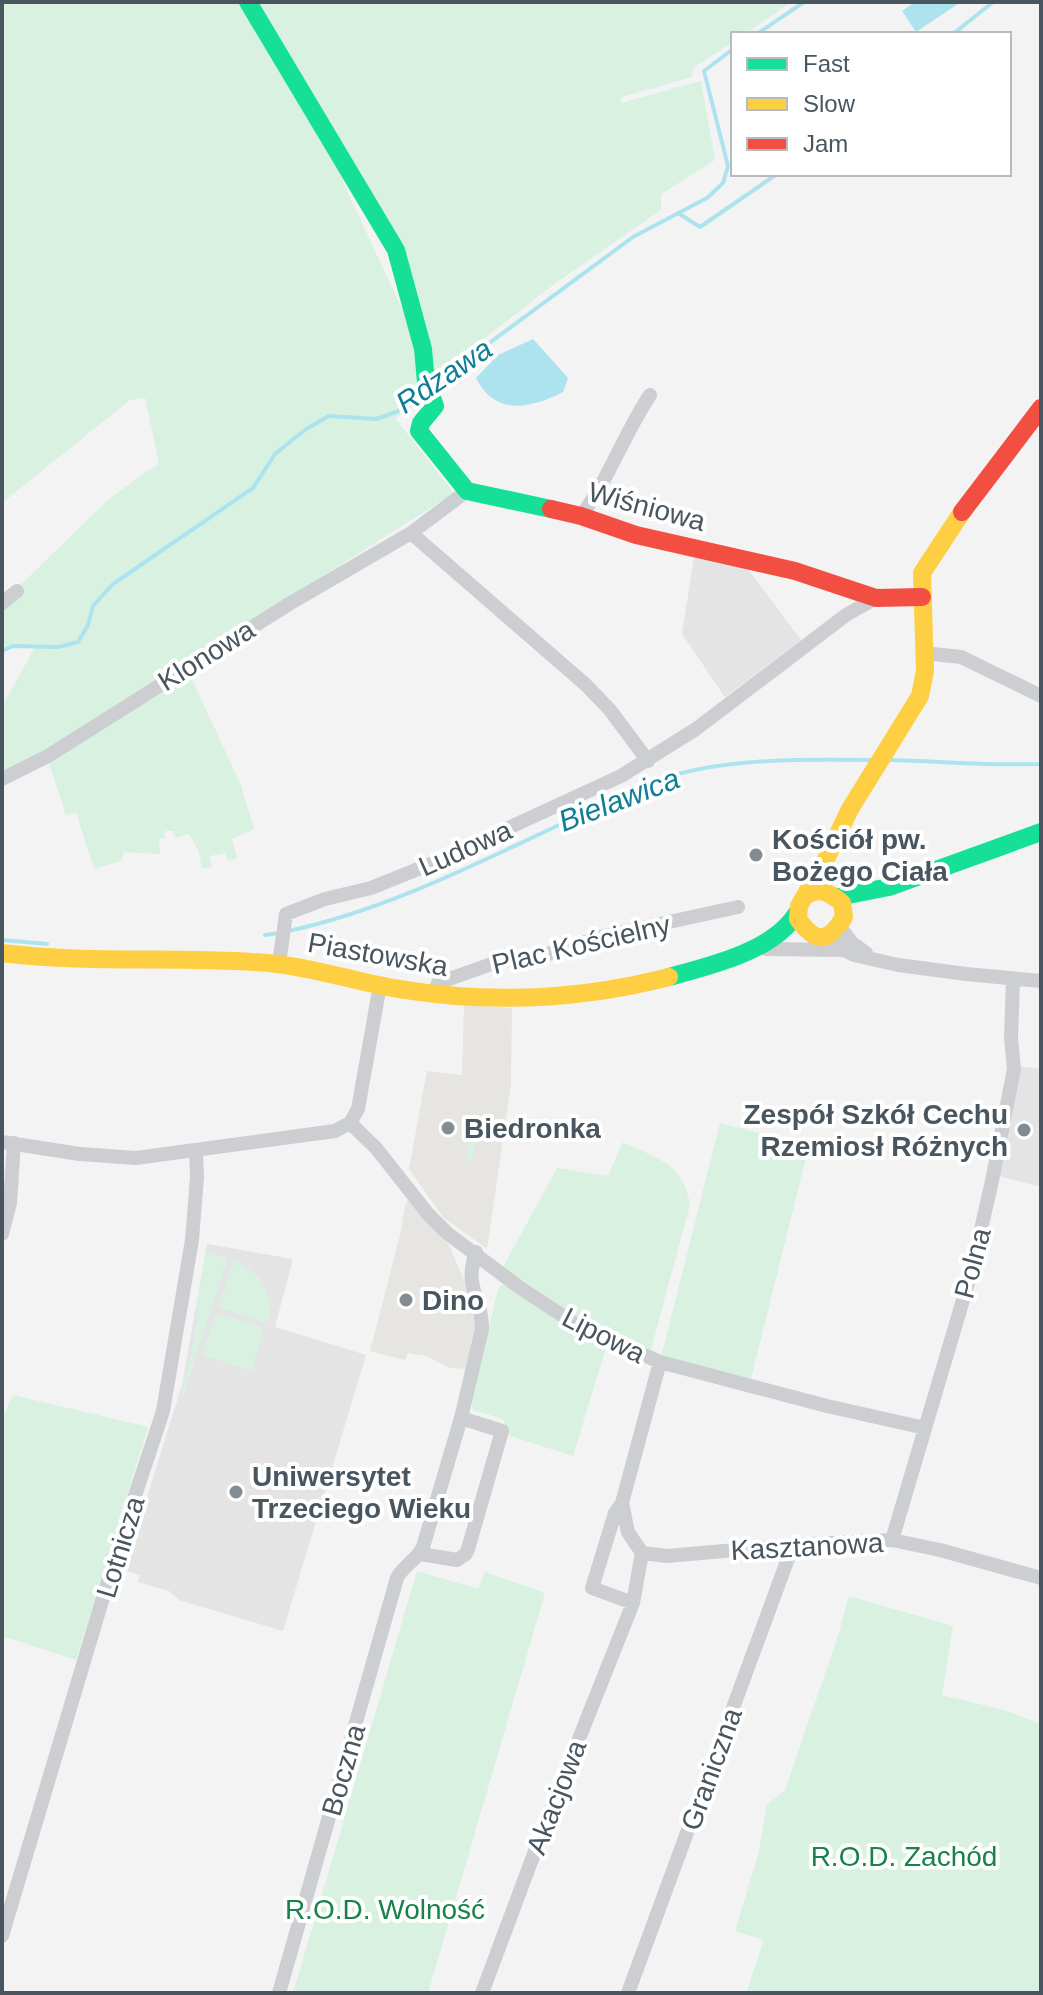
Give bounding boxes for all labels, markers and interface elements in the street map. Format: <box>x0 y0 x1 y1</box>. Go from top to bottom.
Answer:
legend <box>731 32 1011 176</box>
text: Fast <box>803 50 850 77</box>
text: Slow <box>803 90 856 117</box>
text: Jam <box>803 130 848 157</box>
water label: Rdzawa <box>390 332 498 420</box>
street label: Wiśniowa <box>585 476 709 537</box>
street label: Klonowa <box>153 614 260 697</box>
water label: Bielawica <box>554 761 684 838</box>
street label: Ludowa <box>414 814 517 883</box>
place label: Kościół pw. Bożego Ciała <box>772 824 948 887</box>
marker: Kościół pw. Bożego Ciała <box>747 846 765 864</box>
street label: Plac Kościelny <box>489 909 673 980</box>
street label: Piastowska <box>305 927 451 982</box>
place label: Zespół Szkół Cechu Rzemiosł Różnych <box>744 1099 1008 1162</box>
place label: Biedronka <box>464 1113 601 1144</box>
marker: Biedronka <box>439 1119 457 1137</box>
marker: Zespół Szkół Cechu Rzemiosł Różnych <box>1015 1121 1033 1139</box>
street label: Polna <box>948 1224 997 1302</box>
place label: Dino <box>422 1285 484 1316</box>
marker: Dino <box>397 1291 415 1309</box>
street label: Lipowa <box>557 1301 651 1370</box>
place label: Uniwersytet Trzeciego Wieku <box>252 1461 471 1524</box>
marker: Uniwersytet Trzeciego Wieku <box>227 1483 245 1501</box>
street label: Lotnicza <box>90 1492 151 1602</box>
street label: Kasztanowa <box>730 1527 884 1566</box>
street label: Graniczna <box>675 1704 748 1834</box>
street label: Boczna <box>316 1721 371 1819</box>
street label: Akacjowa <box>521 1735 593 1859</box>
park label: R.O.D. Zachód <box>811 1841 997 1872</box>
park label: R.O.D. Wolność <box>285 1894 485 1925</box>

